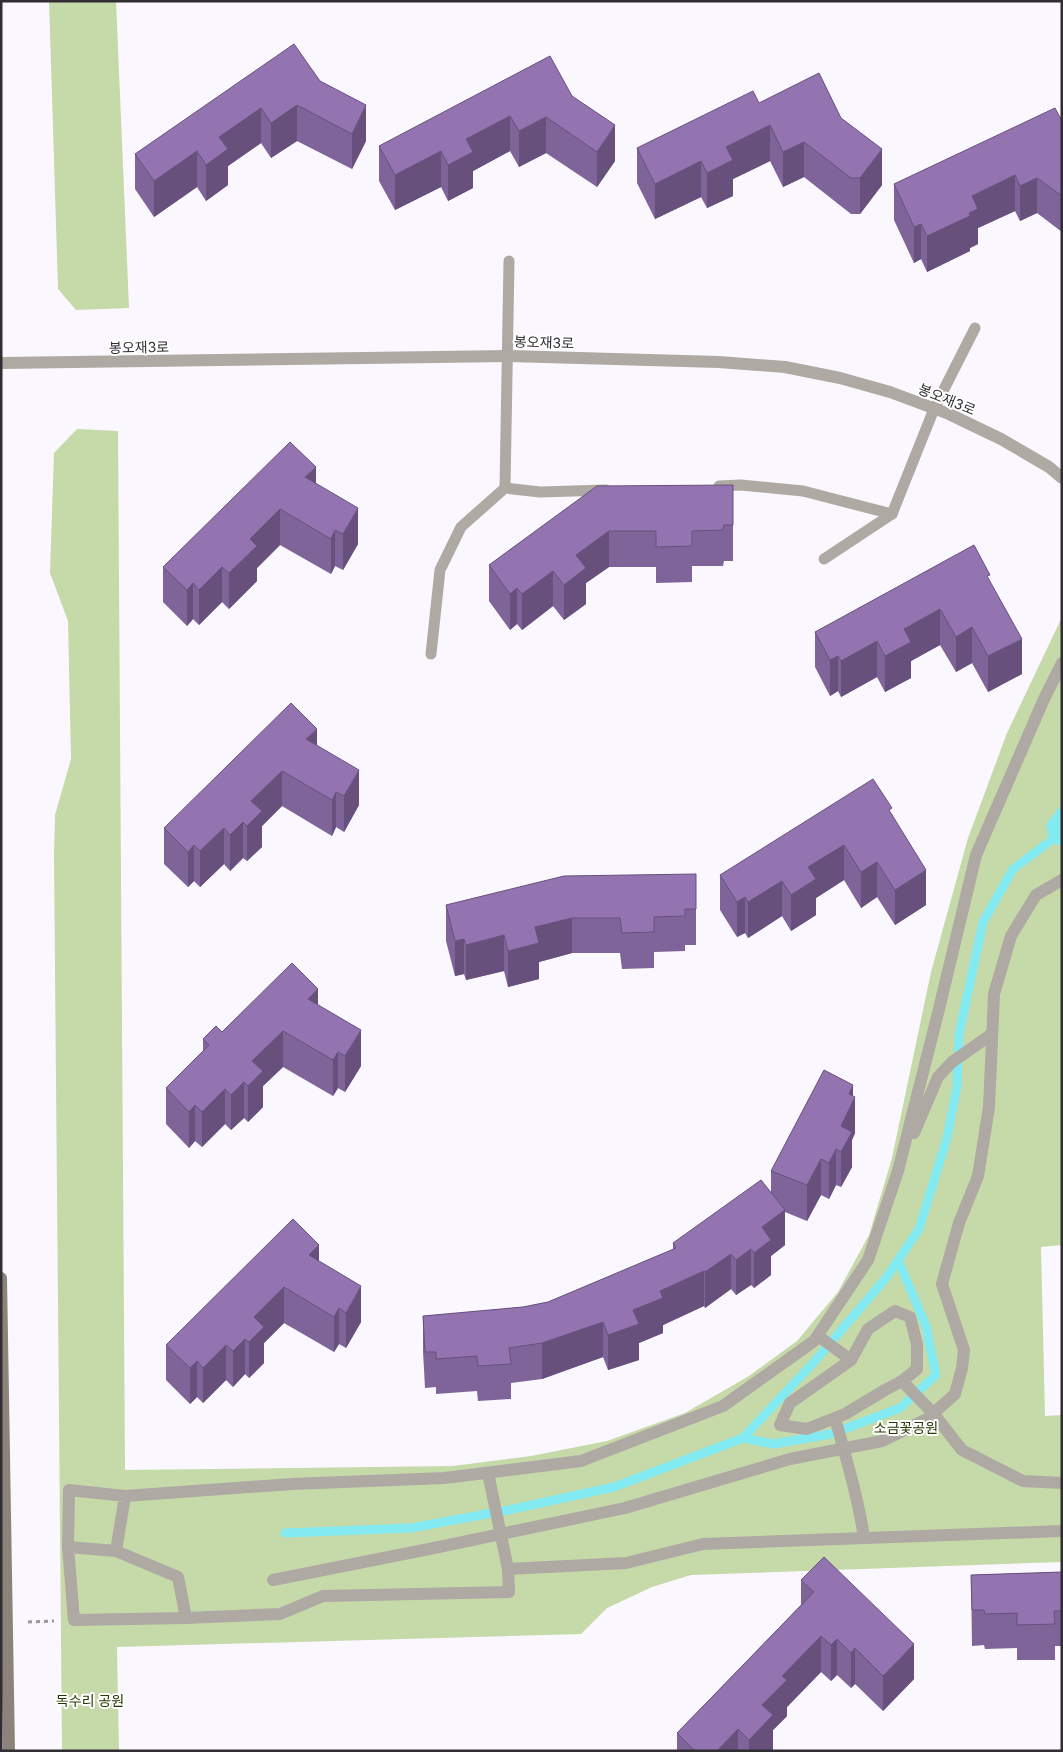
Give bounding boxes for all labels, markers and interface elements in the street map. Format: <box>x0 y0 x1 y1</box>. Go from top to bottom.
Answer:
street label: 봉오재3로 <box>514 332 574 352</box>
street label: 봉오재3로 <box>109 338 169 356</box>
street label: 봉오재3로 <box>916 380 978 418</box>
park label: 소금꽃공원 <box>874 1419 938 1436</box>
park label: 독수리 공원 <box>56 1692 124 1709</box>

